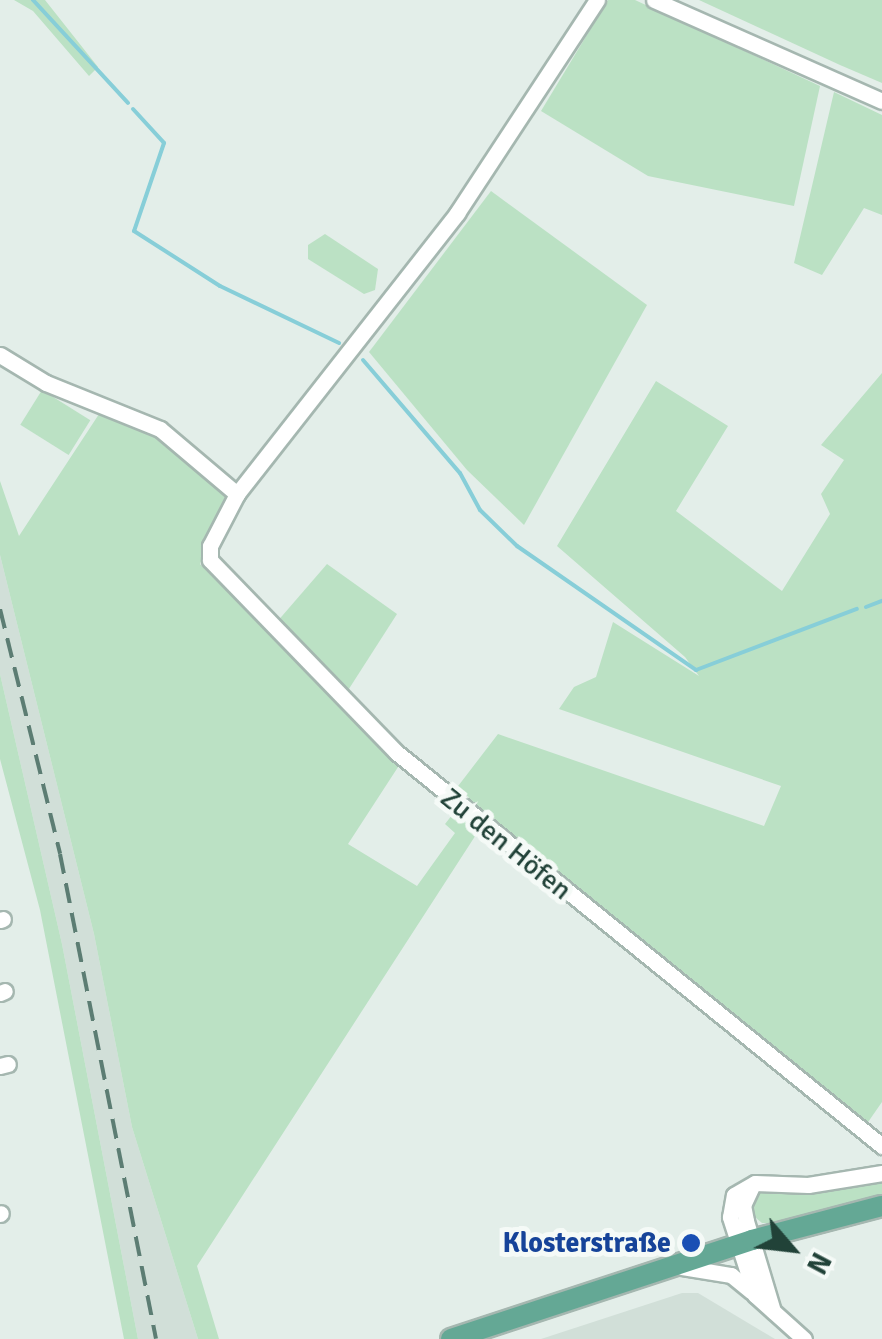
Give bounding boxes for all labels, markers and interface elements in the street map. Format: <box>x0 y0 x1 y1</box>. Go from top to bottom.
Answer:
street label: Zu den Höfen <box>434 781 578 907</box>
north arrow <box>742 1199 842 1299</box>
place label: Klosterstraße <box>502 1226 671 1260</box>
marker: Klosterstraße <box>680 1232 702 1254</box>
text: N <box>799 1246 838 1280</box>

